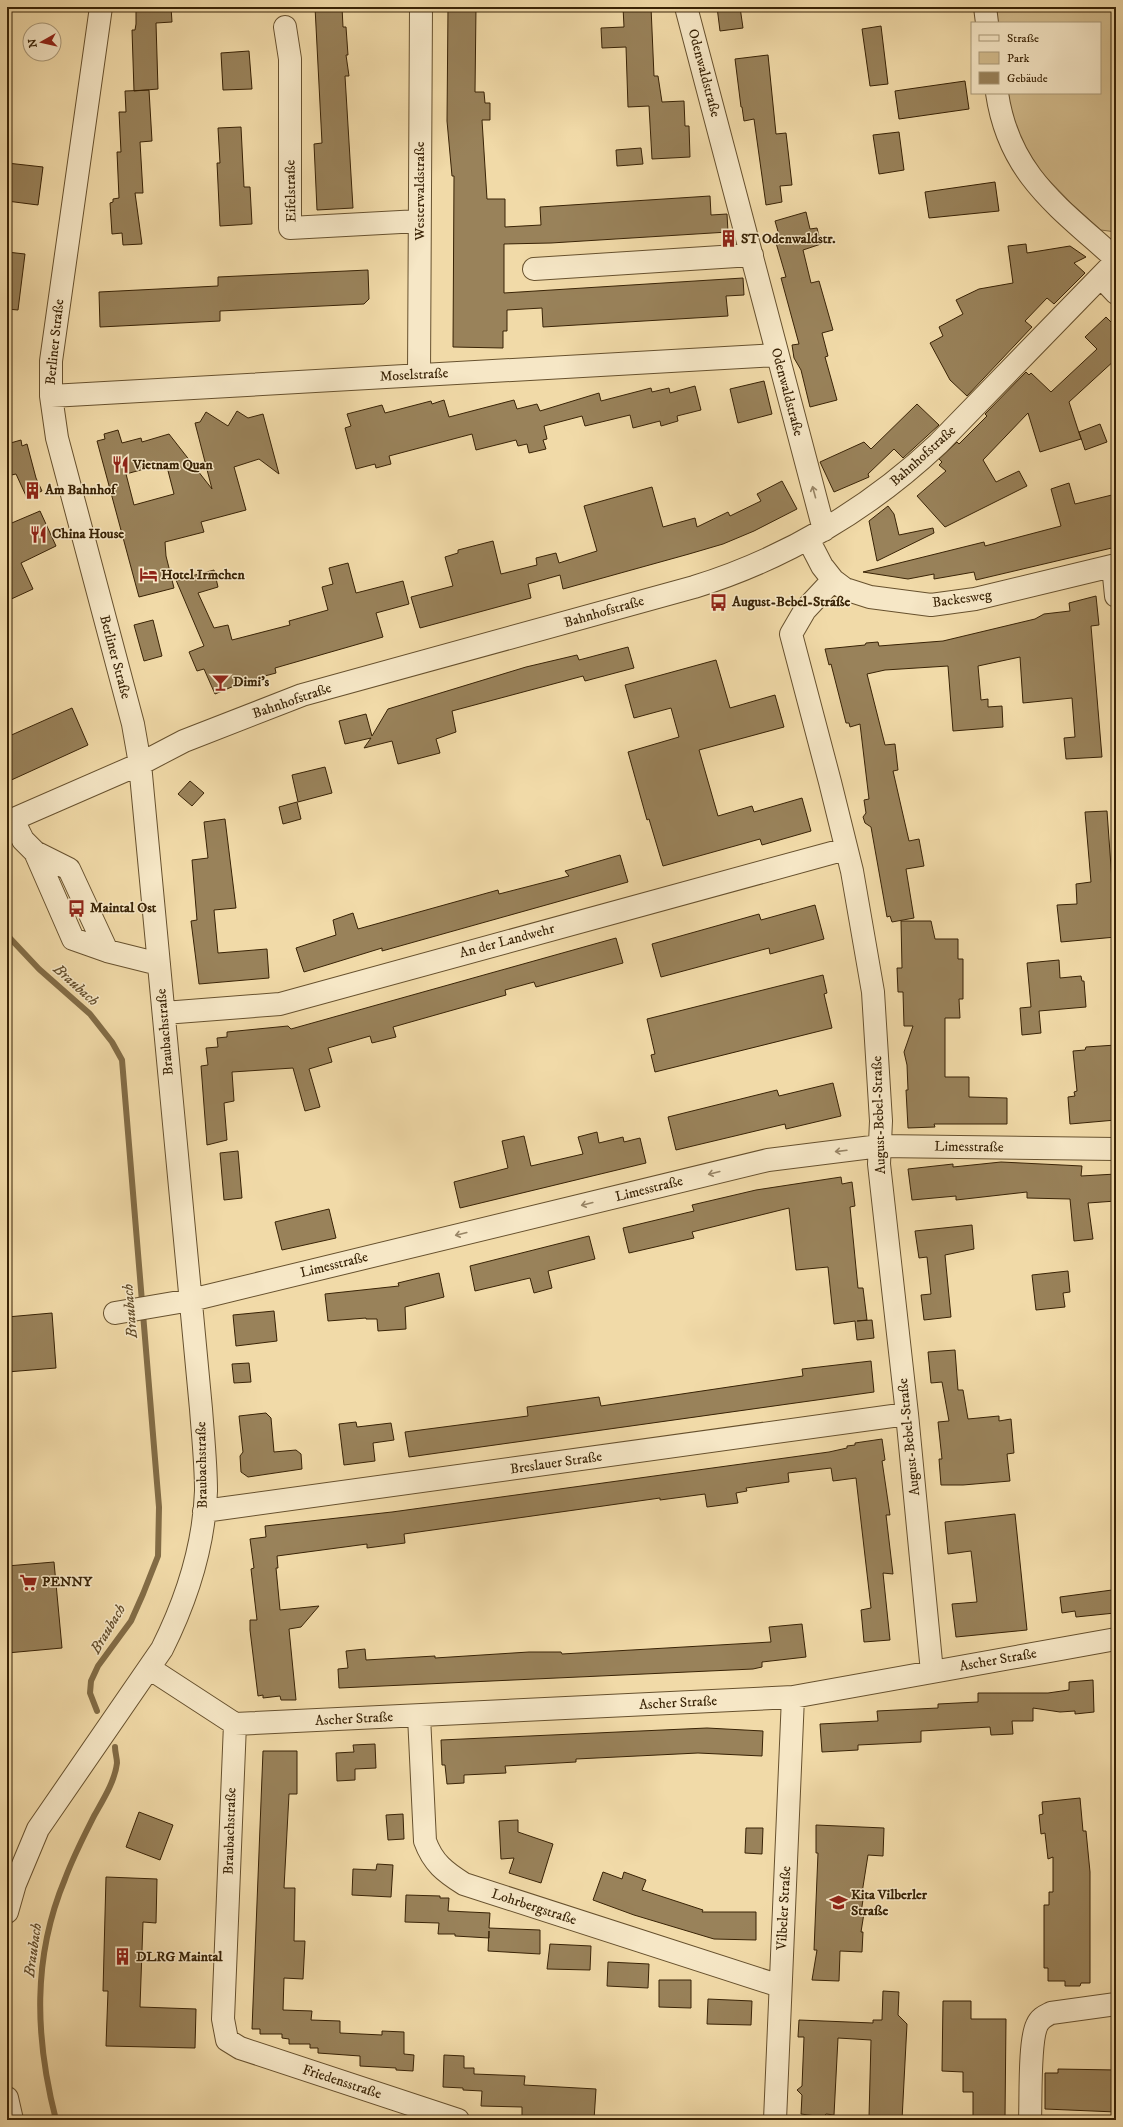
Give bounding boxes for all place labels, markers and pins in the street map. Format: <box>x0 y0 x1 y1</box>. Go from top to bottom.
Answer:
building icon: ST Odenwaldstr. <box>718 229 738 249</box>
place label: ST Odenwaldstr. <box>741 230 835 248</box>
restaurant icon: Vietnam Quan <box>110 455 130 475</box>
place label: Vietnam Quan <box>132 456 214 474</box>
building icon: Am Bahnhof <box>22 480 42 500</box>
place label: Am Bahnhof <box>44 481 118 499</box>
restaurant icon: China House <box>29 524 49 544</box>
place label: China House <box>52 525 124 543</box>
hotel icon: Hotel Irmchen <box>138 565 158 585</box>
place label: Hotel Irmchen <box>161 566 245 584</box>
bus stop icon: August-Bebel-Straße <box>709 592 729 612</box>
place label: August-Bebel-Straße <box>731 593 850 611</box>
bar icon: Dimi's <box>210 672 230 692</box>
place label: Dimi's <box>233 673 270 691</box>
bus stop icon: Maintal Ost <box>67 898 87 918</box>
place label: Maintal Ost <box>90 899 157 917</box>
supermarket icon: PENNY <box>19 1572 39 1592</box>
place label: PENNY <box>42 1573 93 1591</box>
place label: Kita Vilberler Straße <box>851 1886 928 1920</box>
school or university icon: Kita Vilberler Straße <box>828 1893 848 1913</box>
building icon: DLRG Maintal <box>113 1947 133 1967</box>
place label: DLRG Maintal <box>136 1948 223 1966</box>

